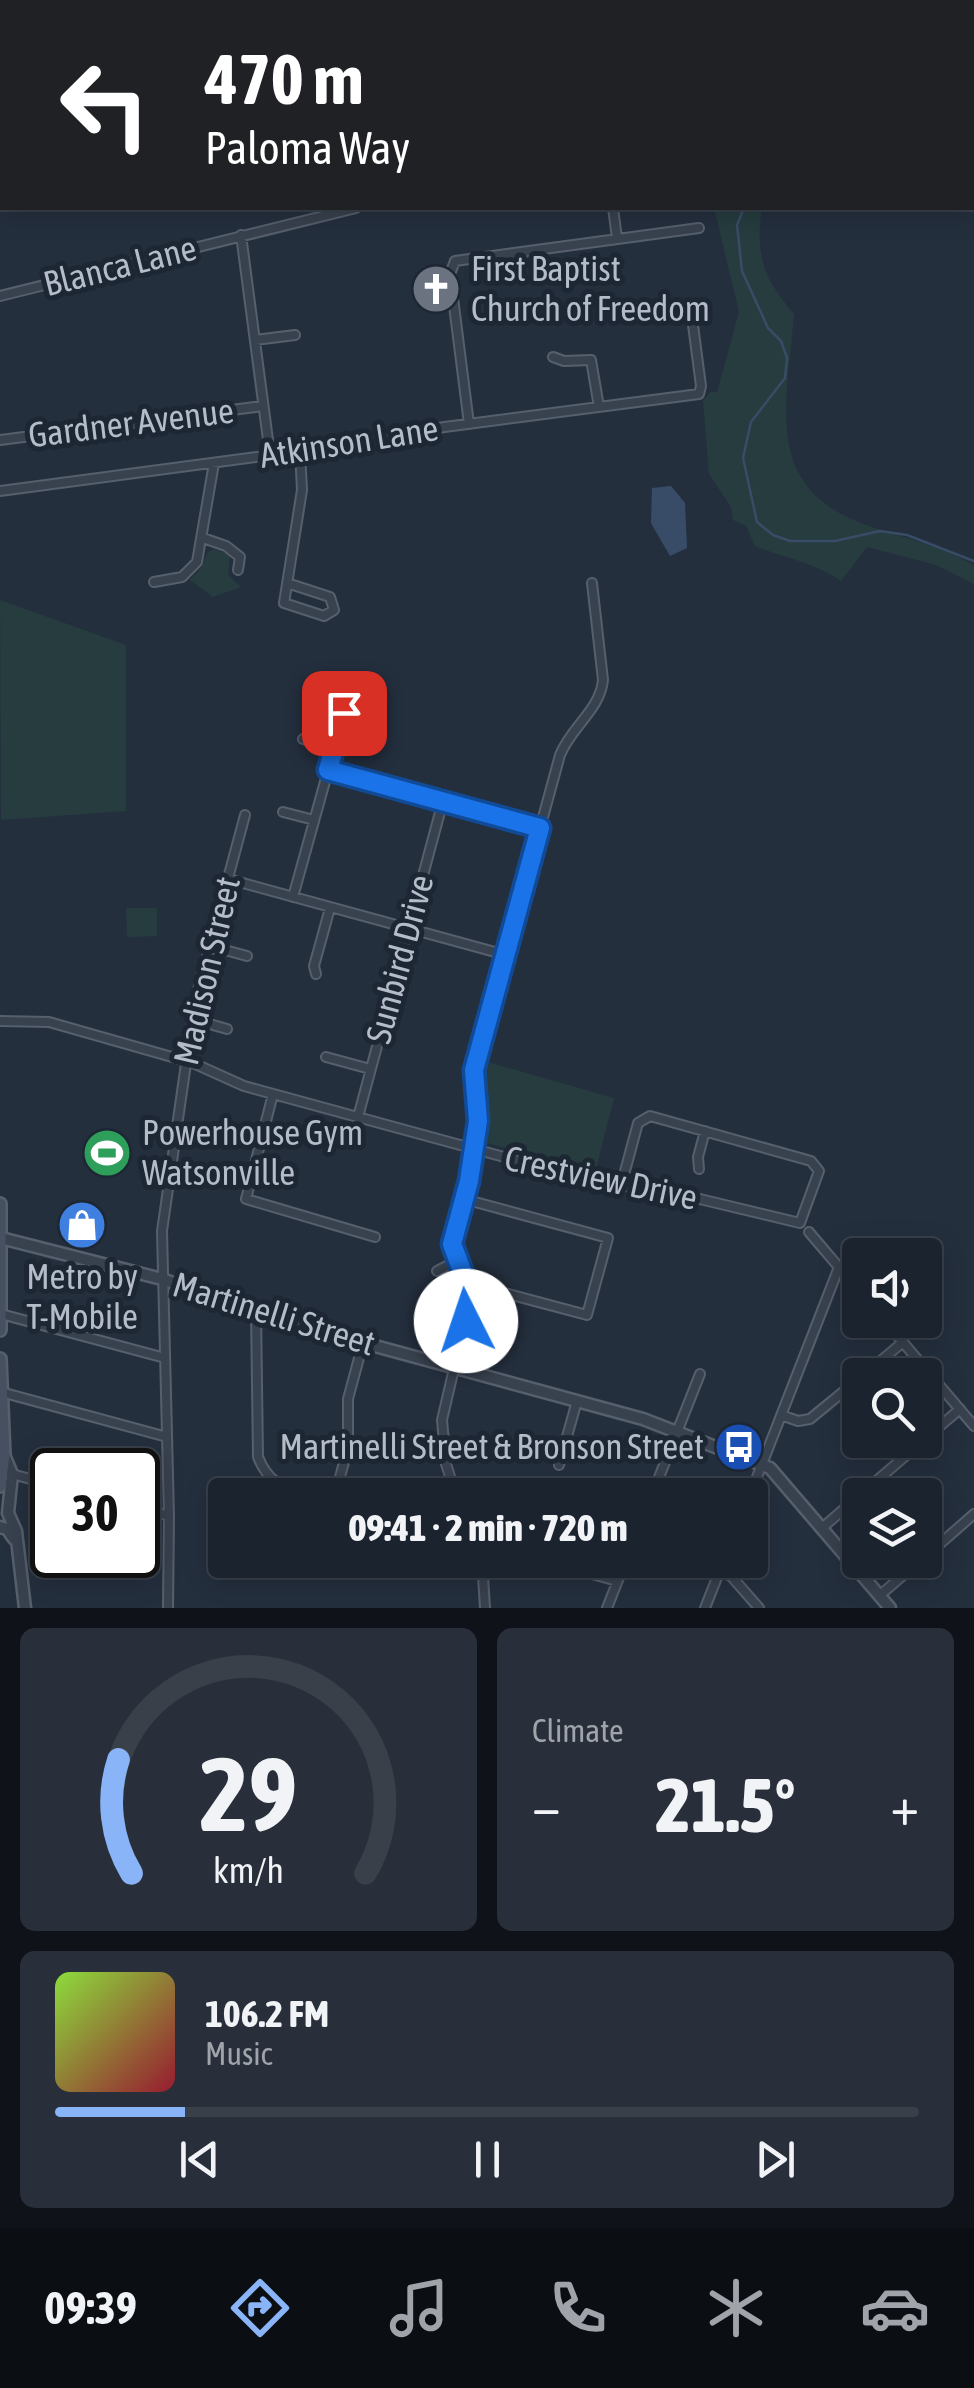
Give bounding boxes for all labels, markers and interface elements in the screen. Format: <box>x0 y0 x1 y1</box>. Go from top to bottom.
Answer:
text: 470 m <box>205 39 364 119</box>
icon: left <box>40 40 170 170</box>
text: Paloma Way <box>205 122 410 174</box>
street label: Blanca Lane <box>39 227 200 303</box>
place label: First Baptist Church of Freedom <box>471 248 710 328</box>
church icon: First Baptist Church of Freedom <box>410 263 462 315</box>
street label: Gardner Avenue <box>26 390 236 454</box>
street label: Atkinson Lane <box>257 407 441 475</box>
pin <box>302 671 387 756</box>
icon: arrive <box>317 686 372 741</box>
street label: Sunbird Drive <box>357 870 441 1047</box>
street label: Madison Street <box>165 873 247 1069</box>
place label: Powerhouse Gym Watsonville <box>142 1112 363 1192</box>
sports icon: Powerhouse Gym Watsonville <box>81 1127 133 1179</box>
street label: Crestview Drive <box>501 1137 701 1217</box>
shop icon: Metro by T-Mobile <box>56 1199 108 1251</box>
map controls <box>842 1238 942 1578</box>
button: sound <box>842 1238 942 1338</box>
place label: Metro by T-Mobile <box>26 1256 138 1336</box>
street label: Martinelli Street <box>169 1263 380 1363</box>
position arrow <box>414 1269 518 1373</box>
button: search <box>842 1358 942 1458</box>
bus stop icon: Martinelli Street & Bronson Street <box>713 1421 765 1473</box>
place label: Martinelli Street & Bronson Street <box>280 1426 704 1466</box>
speed limit sign: 30 <box>30 1448 160 1578</box>
button: layers <box>842 1478 942 1578</box>
text: 09:41 · 2 min · 720 m <box>348 1506 628 1549</box>
text: Climate <box>532 1712 624 1749</box>
text: 29 <box>200 1734 297 1853</box>
text: 21.5° <box>656 1762 795 1848</box>
text: − <box>532 1774 561 1837</box>
text: + <box>890 1774 919 1837</box>
text: km/h <box>213 1850 284 1891</box>
text: 106.2 FM <box>205 1992 329 2035</box>
text: Music <box>205 2035 272 2072</box>
icon: previous <box>172 2132 227 2187</box>
icon: pause <box>460 2132 515 2187</box>
icon: next <box>748 2132 803 2187</box>
icon: directions <box>225 2273 295 2343</box>
icon: music <box>384 2273 454 2343</box>
icon: phone <box>543 2273 613 2343</box>
icon: climate <box>701 2273 771 2343</box>
icon: car <box>860 2273 930 2343</box>
text: 09:39 <box>44 2282 137 2334</box>

